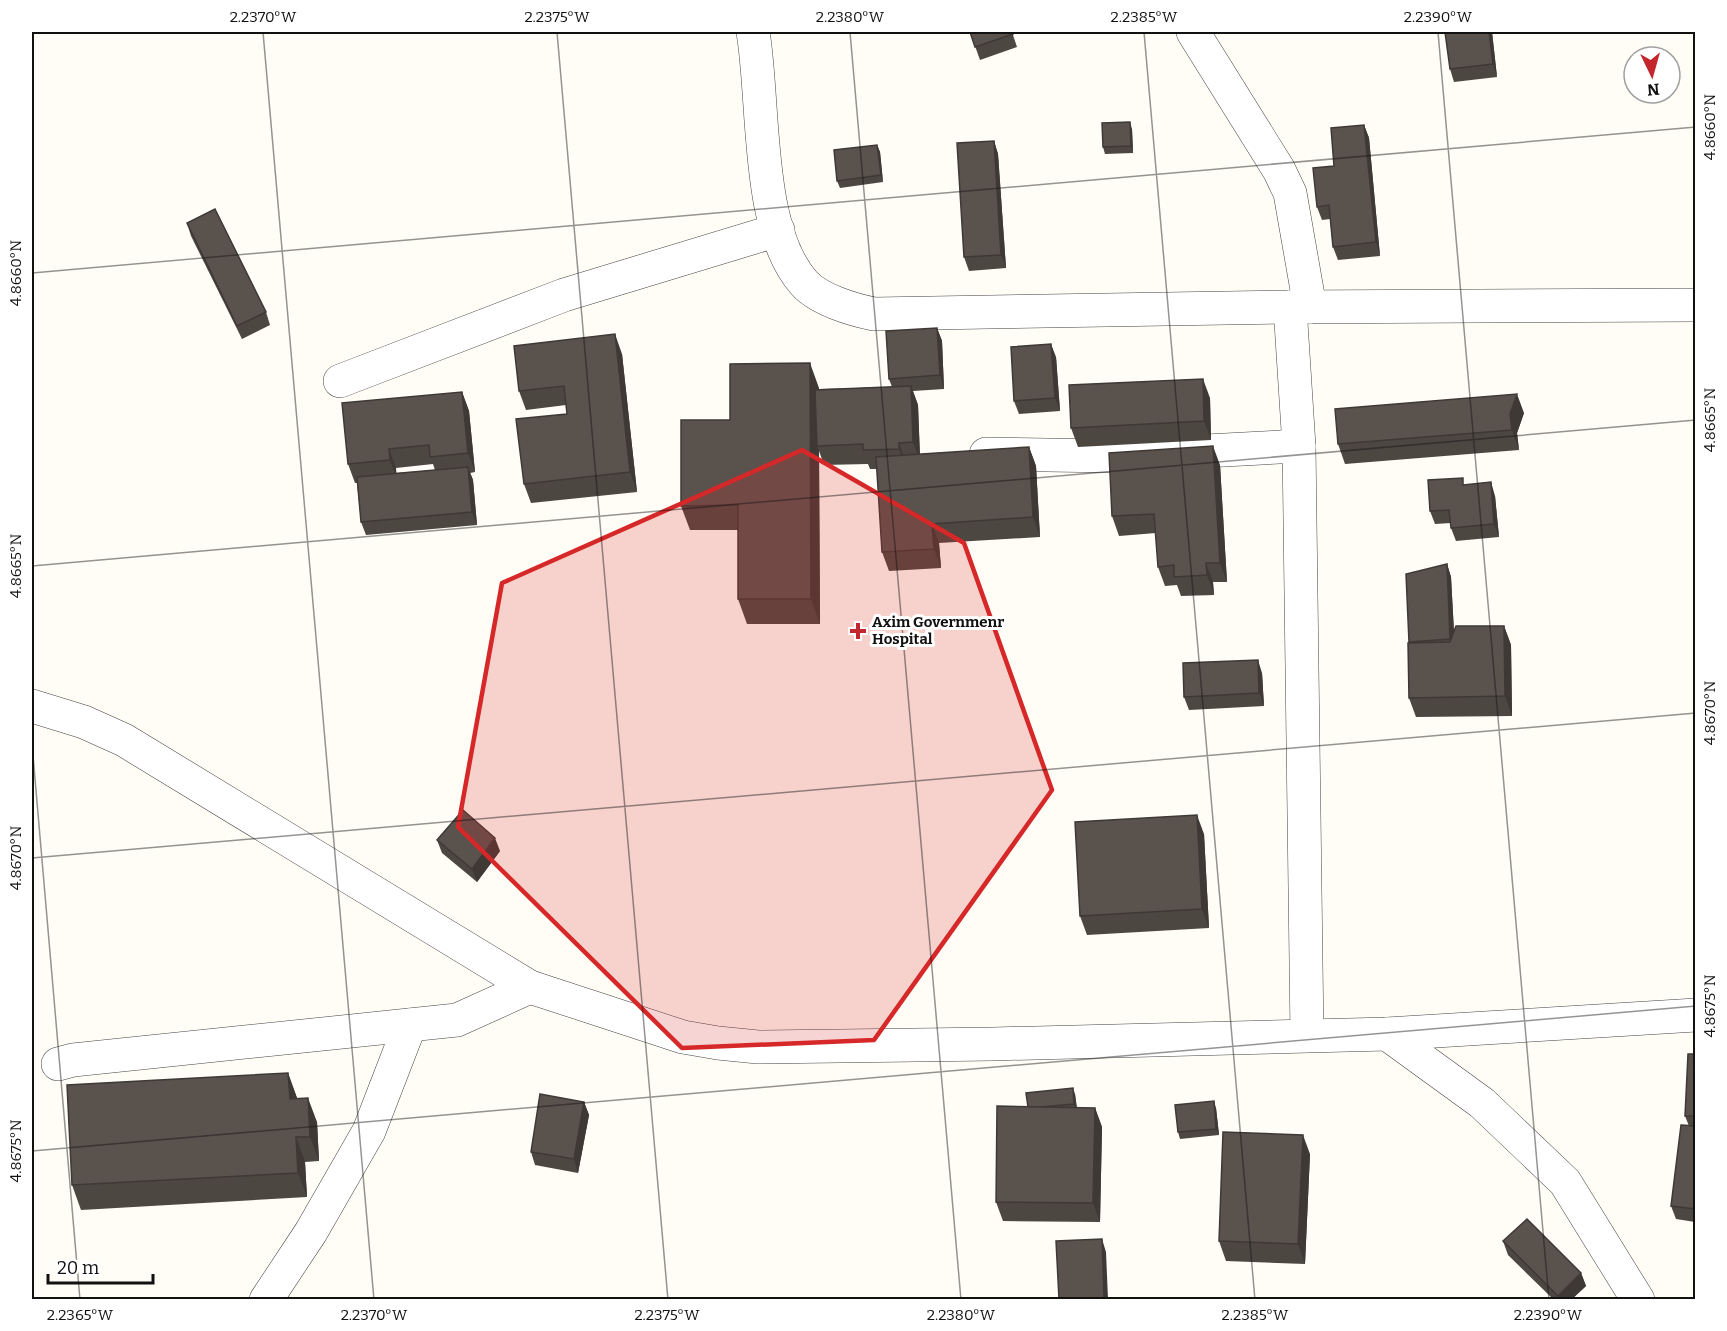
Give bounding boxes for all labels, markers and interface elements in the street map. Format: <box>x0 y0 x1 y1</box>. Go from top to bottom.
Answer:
text: 2.2370°W <box>230 8 297 26</box>
text: 2.2375°W <box>524 8 590 26</box>
text: 2.2380°W <box>816 8 885 26</box>
text: 2.2385°W <box>1111 8 1178 26</box>
text: 2.2390°W <box>1404 8 1473 26</box>
north arrow <box>1622 45 1682 105</box>
text: N <box>1646 79 1660 99</box>
text: 4.8660°N <box>1701 94 1719 160</box>
text: 4.8660°N <box>7 240 25 306</box>
text: 4.8665°N <box>1701 388 1719 452</box>
text: 4.8665°N <box>7 534 25 598</box>
place label: Axim Governmenr Hospital <box>872 613 1004 648</box>
marker: Axim Governmenr Hospital <box>849 622 867 640</box>
text: 4.8670°N <box>1701 681 1719 745</box>
text: 4.8670°N <box>7 826 25 890</box>
text: 4.8675°N <box>1701 974 1719 1038</box>
text: 4.8675°N <box>7 1119 25 1183</box>
scale bar <box>48 1247 153 1285</box>
text: 20 m <box>57 1257 99 1279</box>
text: 2.2365°W <box>47 1306 114 1324</box>
text: 2.2370°W <box>341 1306 408 1324</box>
text: 2.2375°W <box>634 1306 700 1324</box>
text: 2.2380°W <box>927 1306 996 1324</box>
text: 2.2385°W <box>1222 1306 1289 1324</box>
text: 2.2390°W <box>1514 1306 1583 1324</box>

